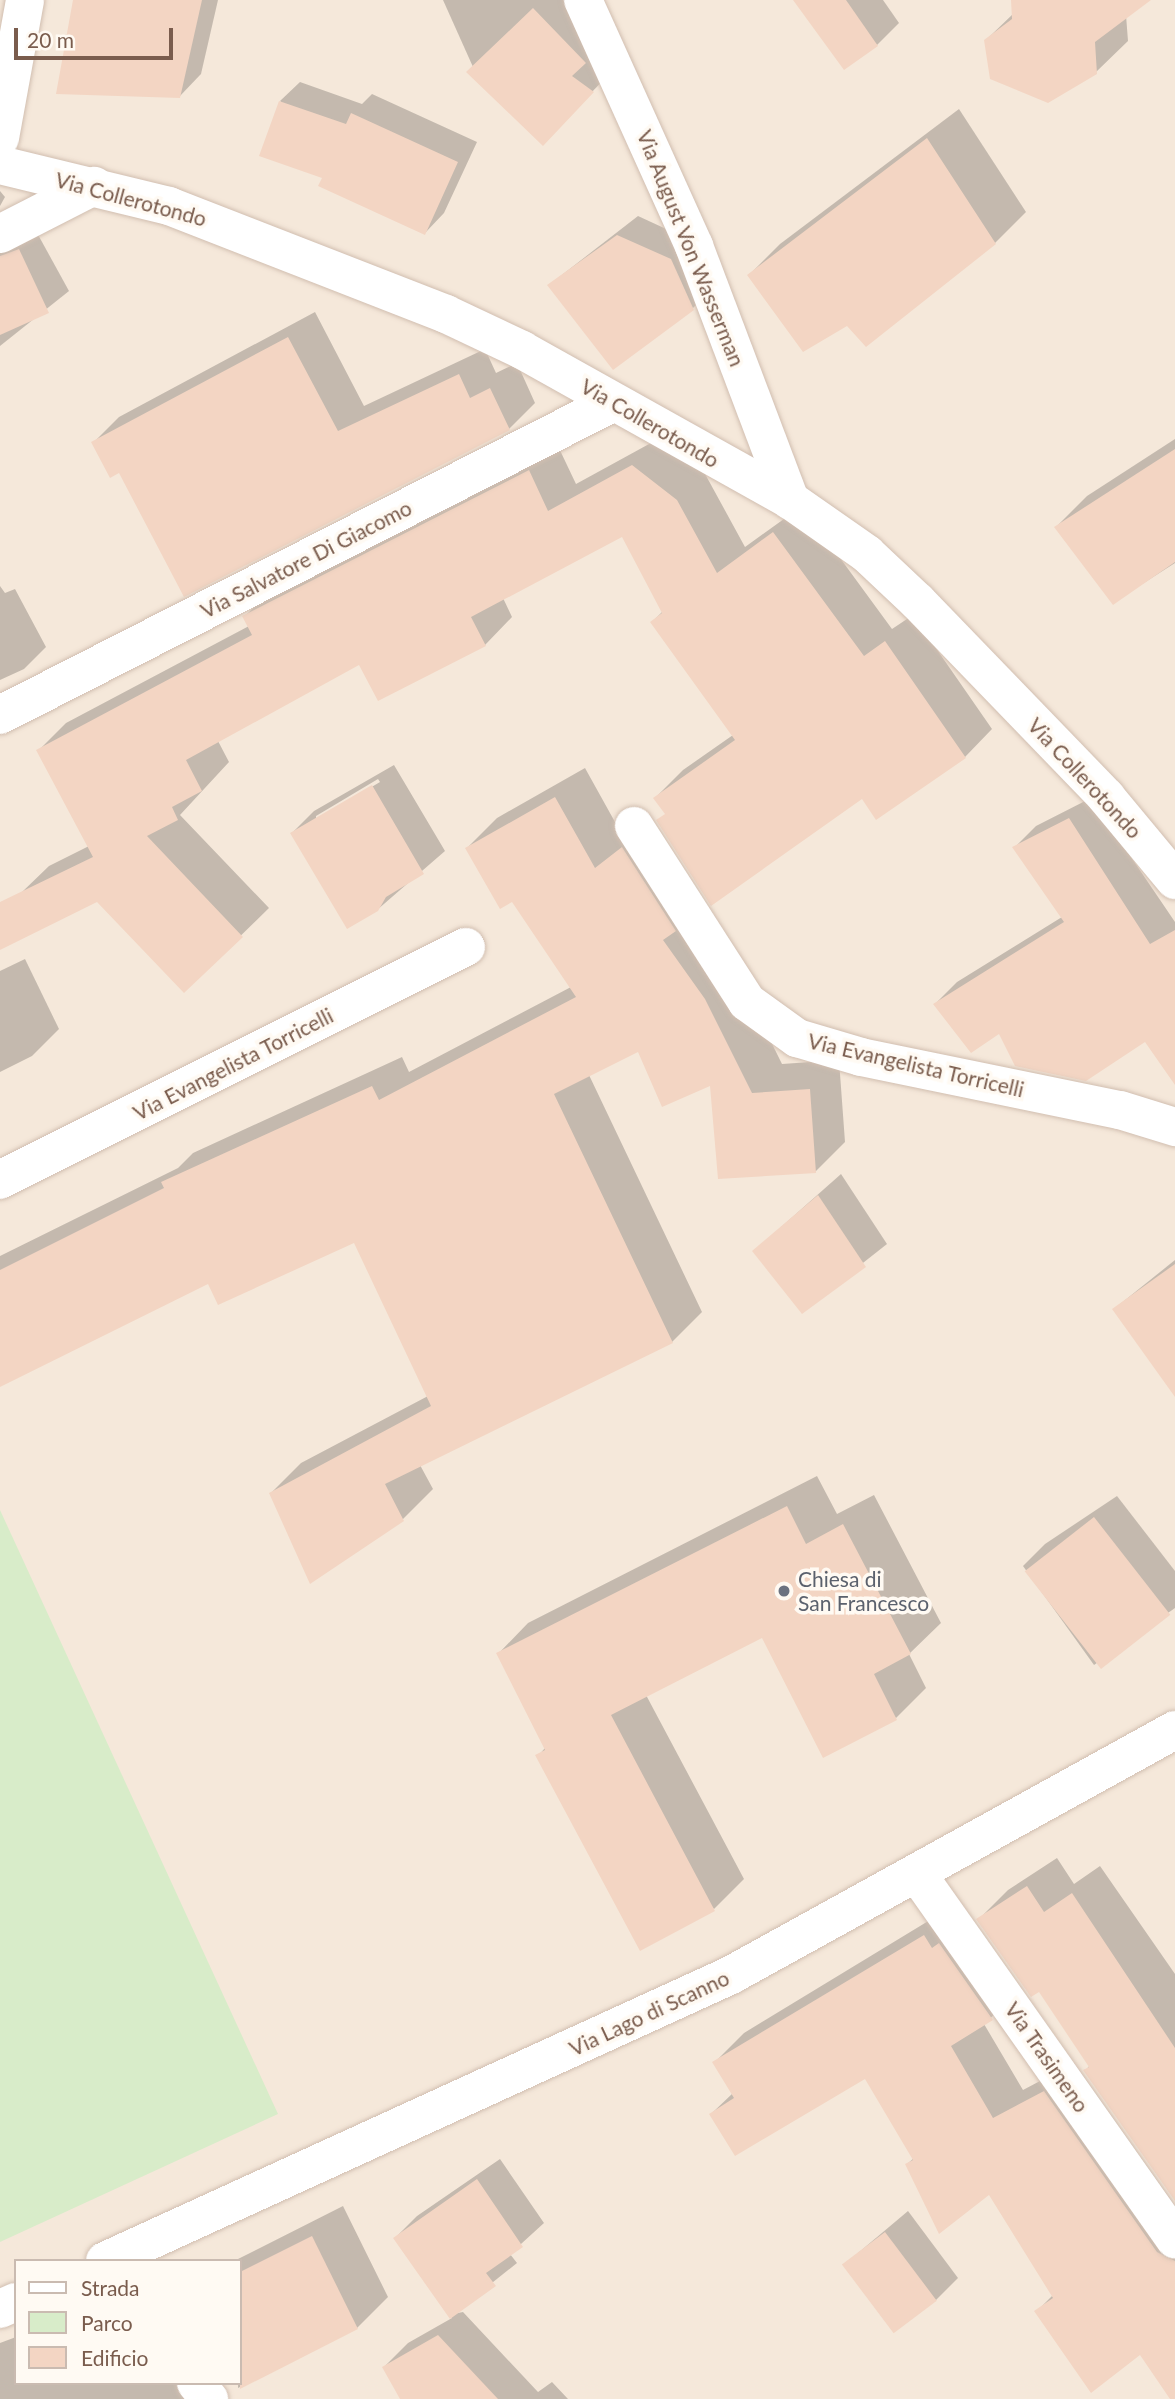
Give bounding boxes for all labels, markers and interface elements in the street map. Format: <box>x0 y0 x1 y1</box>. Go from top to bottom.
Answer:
scale bar <box>18 14 177 58</box>
text: 20 m <box>27 27 74 52</box>
street label: Via August Von Wasserman <box>632 125 750 371</box>
street label: Via Collerotondo <box>53 167 209 231</box>
street label: Via Collerotondo <box>576 373 724 473</box>
street label: Via Salvatore Di Giacomo <box>196 495 416 623</box>
street label: Via Collerotondo <box>1023 713 1147 843</box>
street label: Via Evangelista Torricelli <box>129 1002 337 1126</box>
street label: Via Evangelista Torricelli <box>805 1028 1027 1102</box>
place label: Chiesa di San Francesco <box>798 1566 929 1616</box>
marker: Chiesa di San Francesco <box>776 1583 792 1599</box>
street label: Via Lago di Scanno <box>565 1965 733 2061</box>
street label: Via Trasimeno <box>1000 1997 1094 2117</box>
legend <box>14 2259 242 2385</box>
text: Strada <box>81 2275 140 2300</box>
text: Parco <box>81 2310 133 2335</box>
text: Edificio <box>81 2345 148 2370</box>

